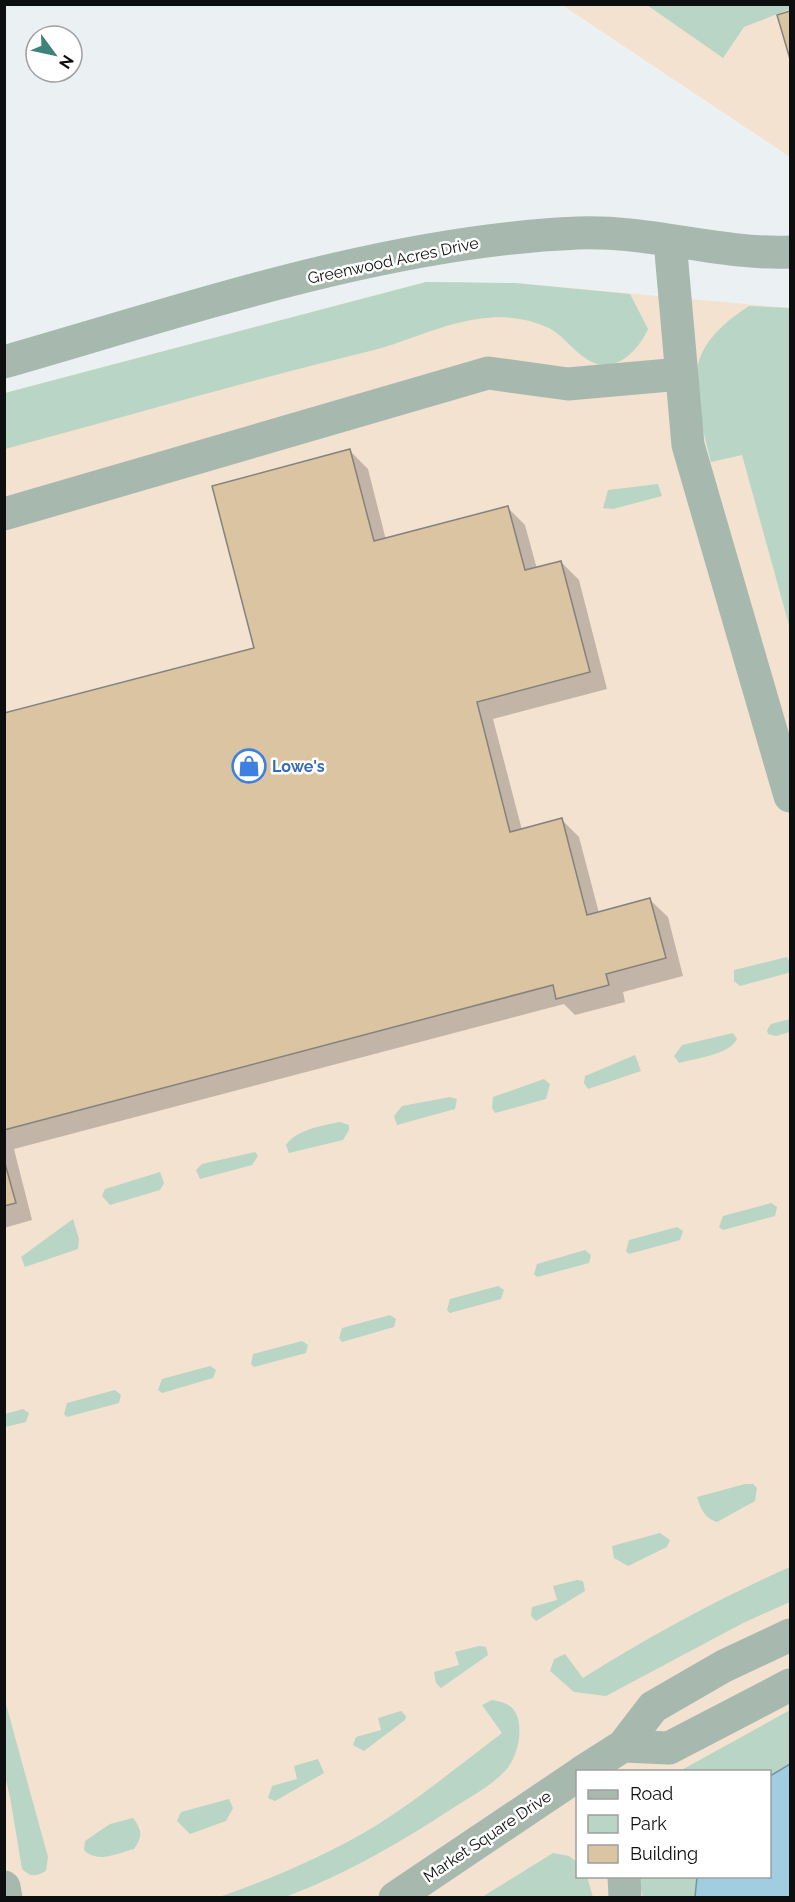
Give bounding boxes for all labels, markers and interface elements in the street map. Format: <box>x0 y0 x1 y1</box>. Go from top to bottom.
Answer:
north arrow <box>24 24 84 84</box>
text: N <box>55 52 77 72</box>
street label: Greenwood Acres Drive <box>306 233 480 288</box>
shop icon: Lowe's <box>231 748 267 784</box>
place label: Lowe's <box>272 757 325 776</box>
legend <box>576 1770 771 1878</box>
text: Road <box>630 1783 673 1804</box>
street label: Market Square Drive <box>420 1787 555 1886</box>
text: Park <box>630 1813 667 1834</box>
text: Building <box>630 1843 698 1864</box>

